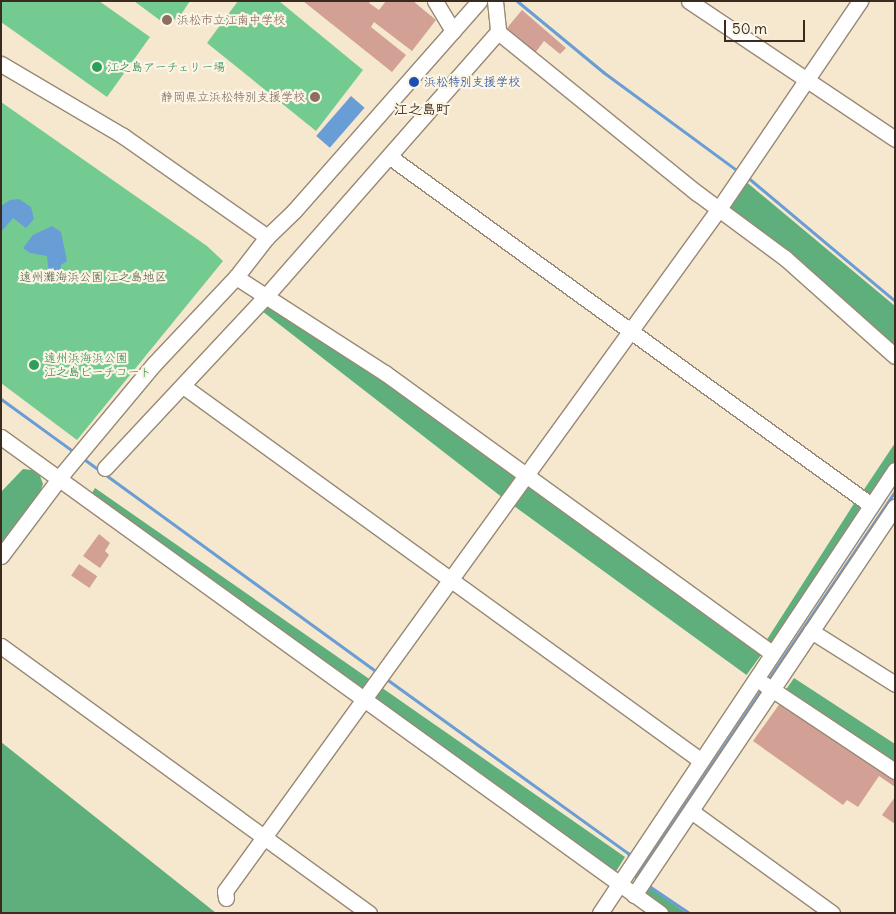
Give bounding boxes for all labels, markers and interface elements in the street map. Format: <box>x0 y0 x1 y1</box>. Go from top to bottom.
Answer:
scale bar <box>726 10 807 42</box>
place label: 浜松市立江南中学校 <box>177 13 285 27</box>
marker: 浜松市立江南中学校 <box>161 14 173 26</box>
text: 50 m <box>732 19 767 38</box>
place label: 江之島アーチェリー場 <box>107 60 227 74</box>
marker: 江之島アーチェリー場 <box>91 61 103 73</box>
place label: 浜松特別支援学校 <box>424 75 520 89</box>
marker: 浜松特別支援学校 <box>408 76 420 88</box>
place label: 静岡県立浜松特別支援学校 <box>161 90 305 104</box>
marker: 静岡県立浜松特別支援学校 <box>309 91 321 103</box>
district label: 江之島町 <box>394 101 450 117</box>
park label: 遠州灘海浜公園 江之島地区 <box>20 270 166 284</box>
place label: 遠州浜海浜公園 江之島ビーチコート <box>44 351 151 379</box>
marker: 遠州浜海浜公園 江之島ビーチコート <box>28 359 40 371</box>

